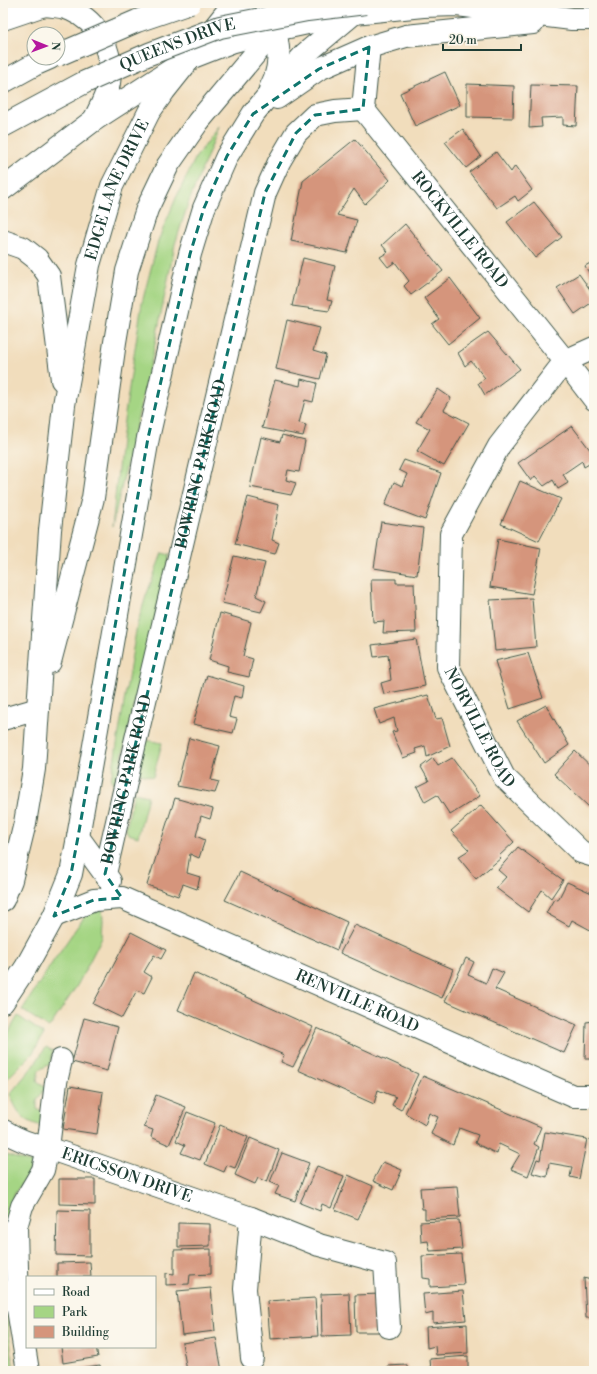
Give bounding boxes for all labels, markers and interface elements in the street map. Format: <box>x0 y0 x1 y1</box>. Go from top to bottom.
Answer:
street label: QUEENS DRIVE <box>116 14 237 76</box>
north arrow <box>26 26 66 66</box>
scale bar <box>443 26 521 52</box>
text: 20 m <box>449 33 477 48</box>
text: N <box>48 42 62 51</box>
street label: EDGE LANE DRIVE <box>81 116 154 263</box>
street label: ROCKVILLE ROAD <box>407 167 513 292</box>
street label: BOWRING PARK ROAD <box>171 377 231 552</box>
street label: NORVILLE ROAD <box>440 664 519 792</box>
street label: BOWRING PARK ROAD <box>97 693 156 867</box>
street label: RENVILLE ROAD <box>292 965 422 1037</box>
street label: ERICSSON DRIVE <box>59 1143 195 1207</box>
legend <box>26 1276 156 1348</box>
text: Road <box>62 1285 90 1300</box>
text: Park <box>62 1305 88 1320</box>
text: Building <box>61 1325 110 1340</box>

